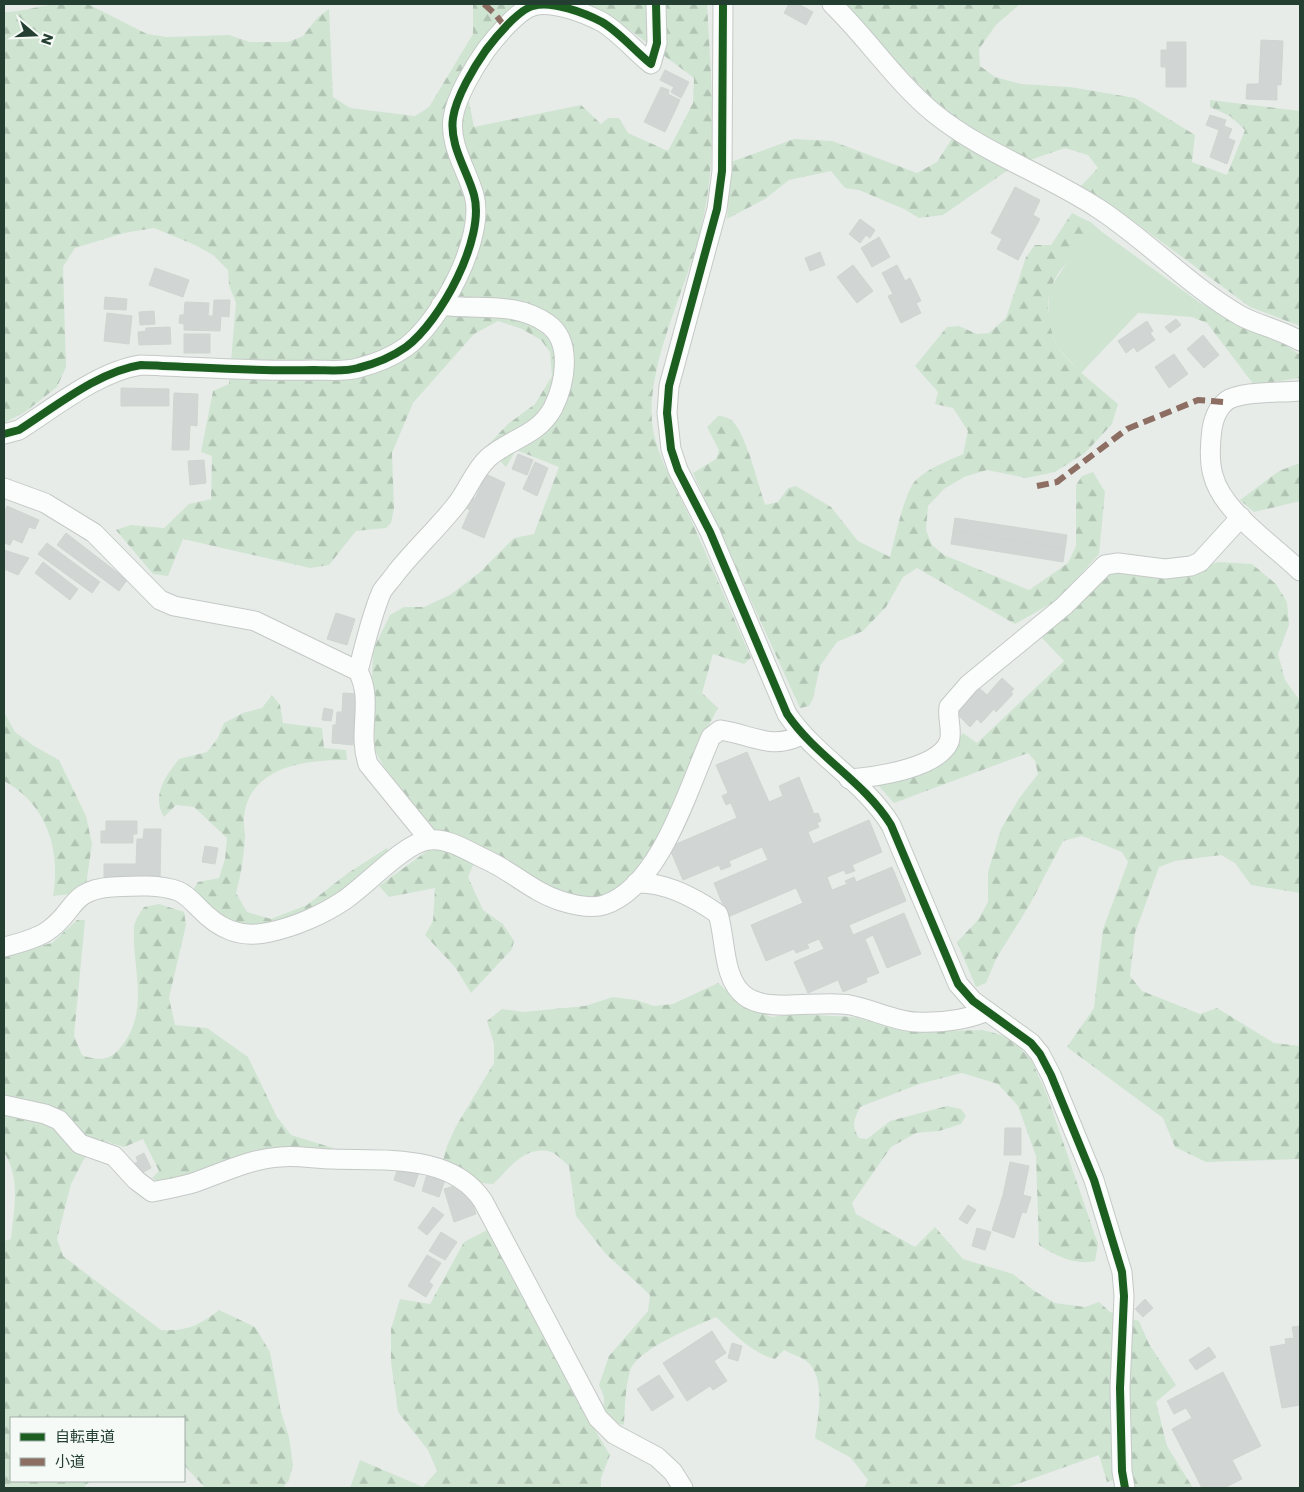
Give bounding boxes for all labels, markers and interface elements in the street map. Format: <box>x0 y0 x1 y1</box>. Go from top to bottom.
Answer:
north arrow <box>10 10 60 60</box>
text: N <box>36 31 58 47</box>
legend <box>10 1417 185 1482</box>
text: 自転車道 <box>55 1426 115 1447</box>
text: 小道 <box>55 1451 85 1472</box>

